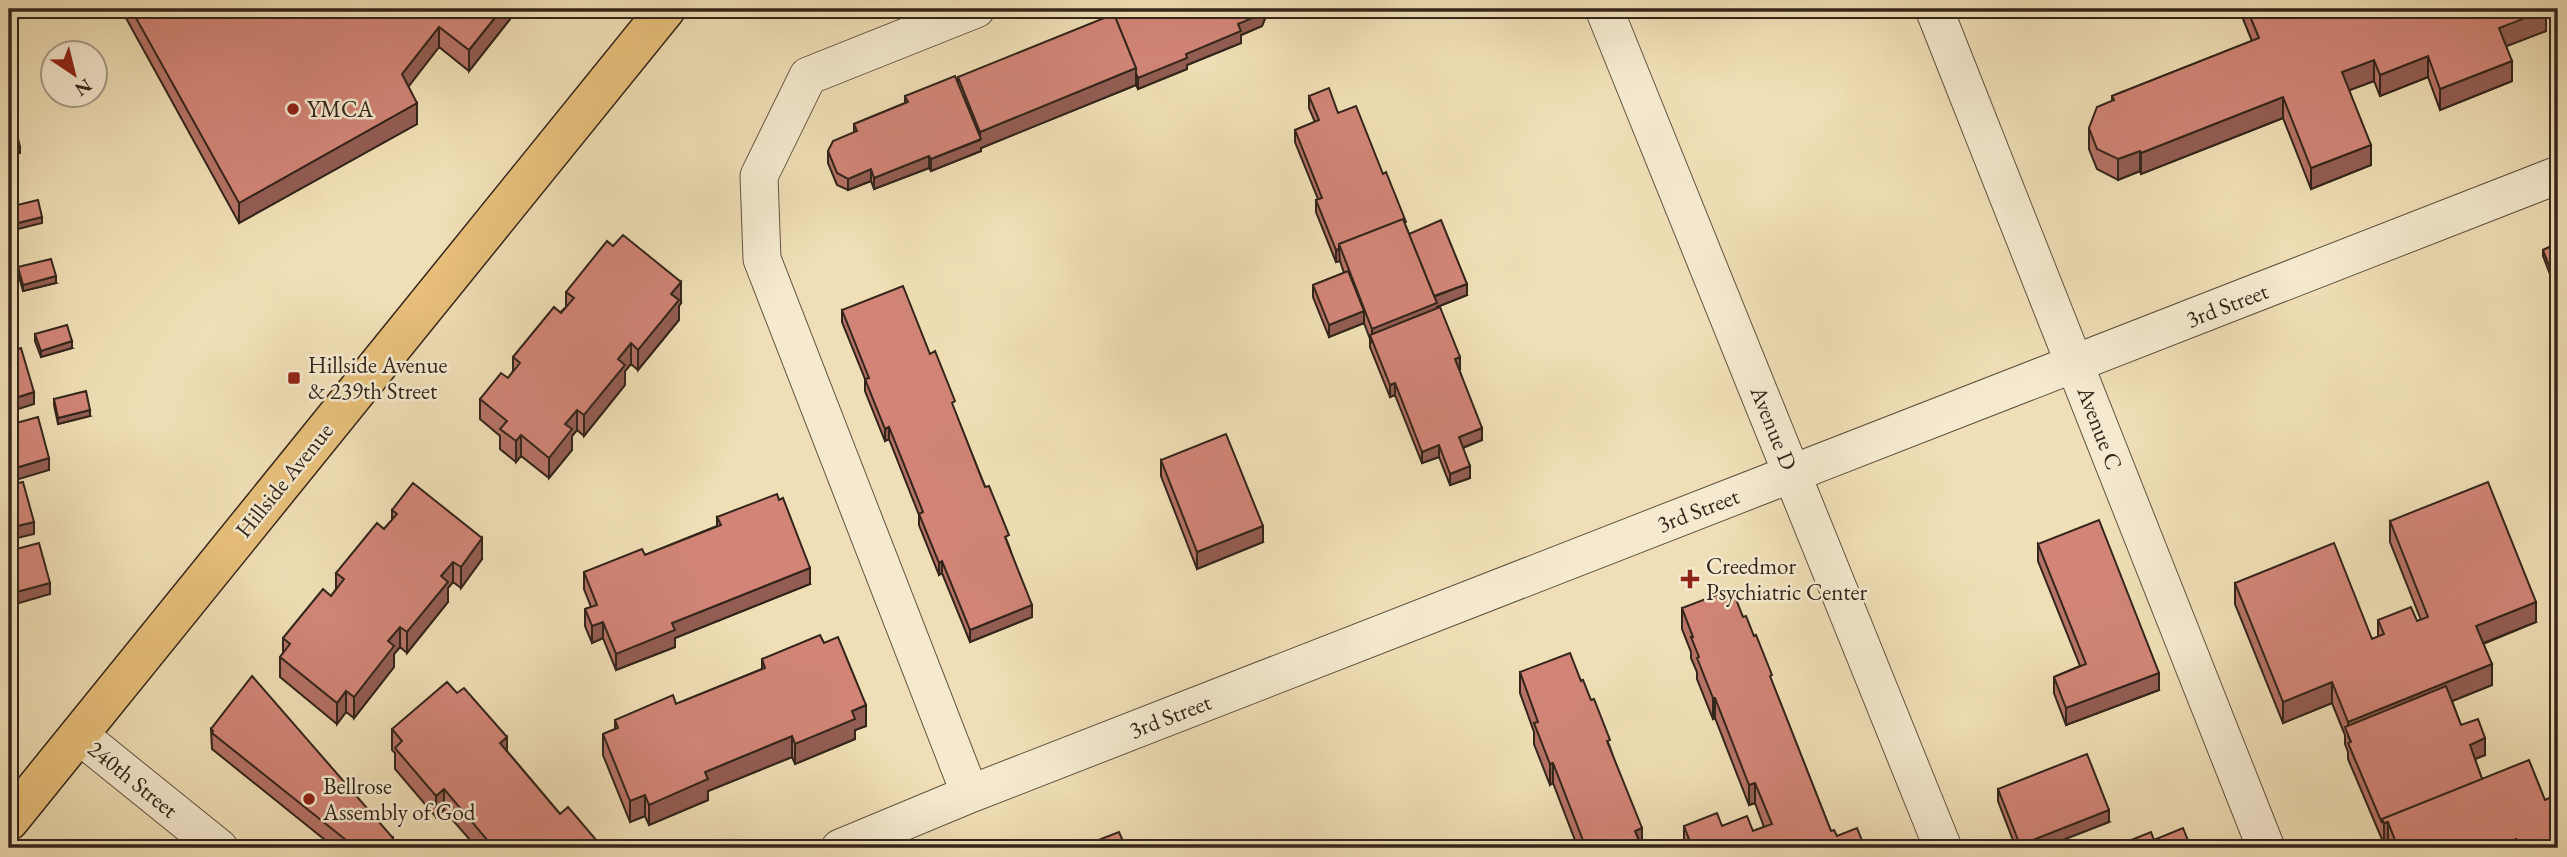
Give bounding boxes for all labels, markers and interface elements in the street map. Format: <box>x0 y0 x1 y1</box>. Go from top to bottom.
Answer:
north arrow <box>38 38 108 108</box>
text: N <box>69 73 97 103</box>
place label: YMCA <box>307 94 374 124</box>
marker: YMCA <box>285 101 301 117</box>
street label: 3rd Street <box>2182 275 2273 334</box>
place label: Hillside Avenue & 239th Street <box>308 350 448 406</box>
marker: Hillside Avenue & 239th Street <box>286 370 302 386</box>
street label: Avenue D <box>1743 381 1804 474</box>
street label: Avenue C <box>2070 381 2130 474</box>
street label: Hillside Avenue <box>228 416 340 544</box>
street label: 3rd Street <box>1653 480 1744 539</box>
place label: Creedmor Psychiatric Center <box>1706 551 1868 607</box>
marker: Creedmor Psychiatric Center <box>1680 569 1700 589</box>
street label: 3rd Street <box>1125 686 1216 745</box>
street label: 240th Street <box>82 734 185 825</box>
place label: Bellrose Assembly of God <box>322 771 476 827</box>
marker: Bellrose Assembly of God <box>301 791 317 807</box>

